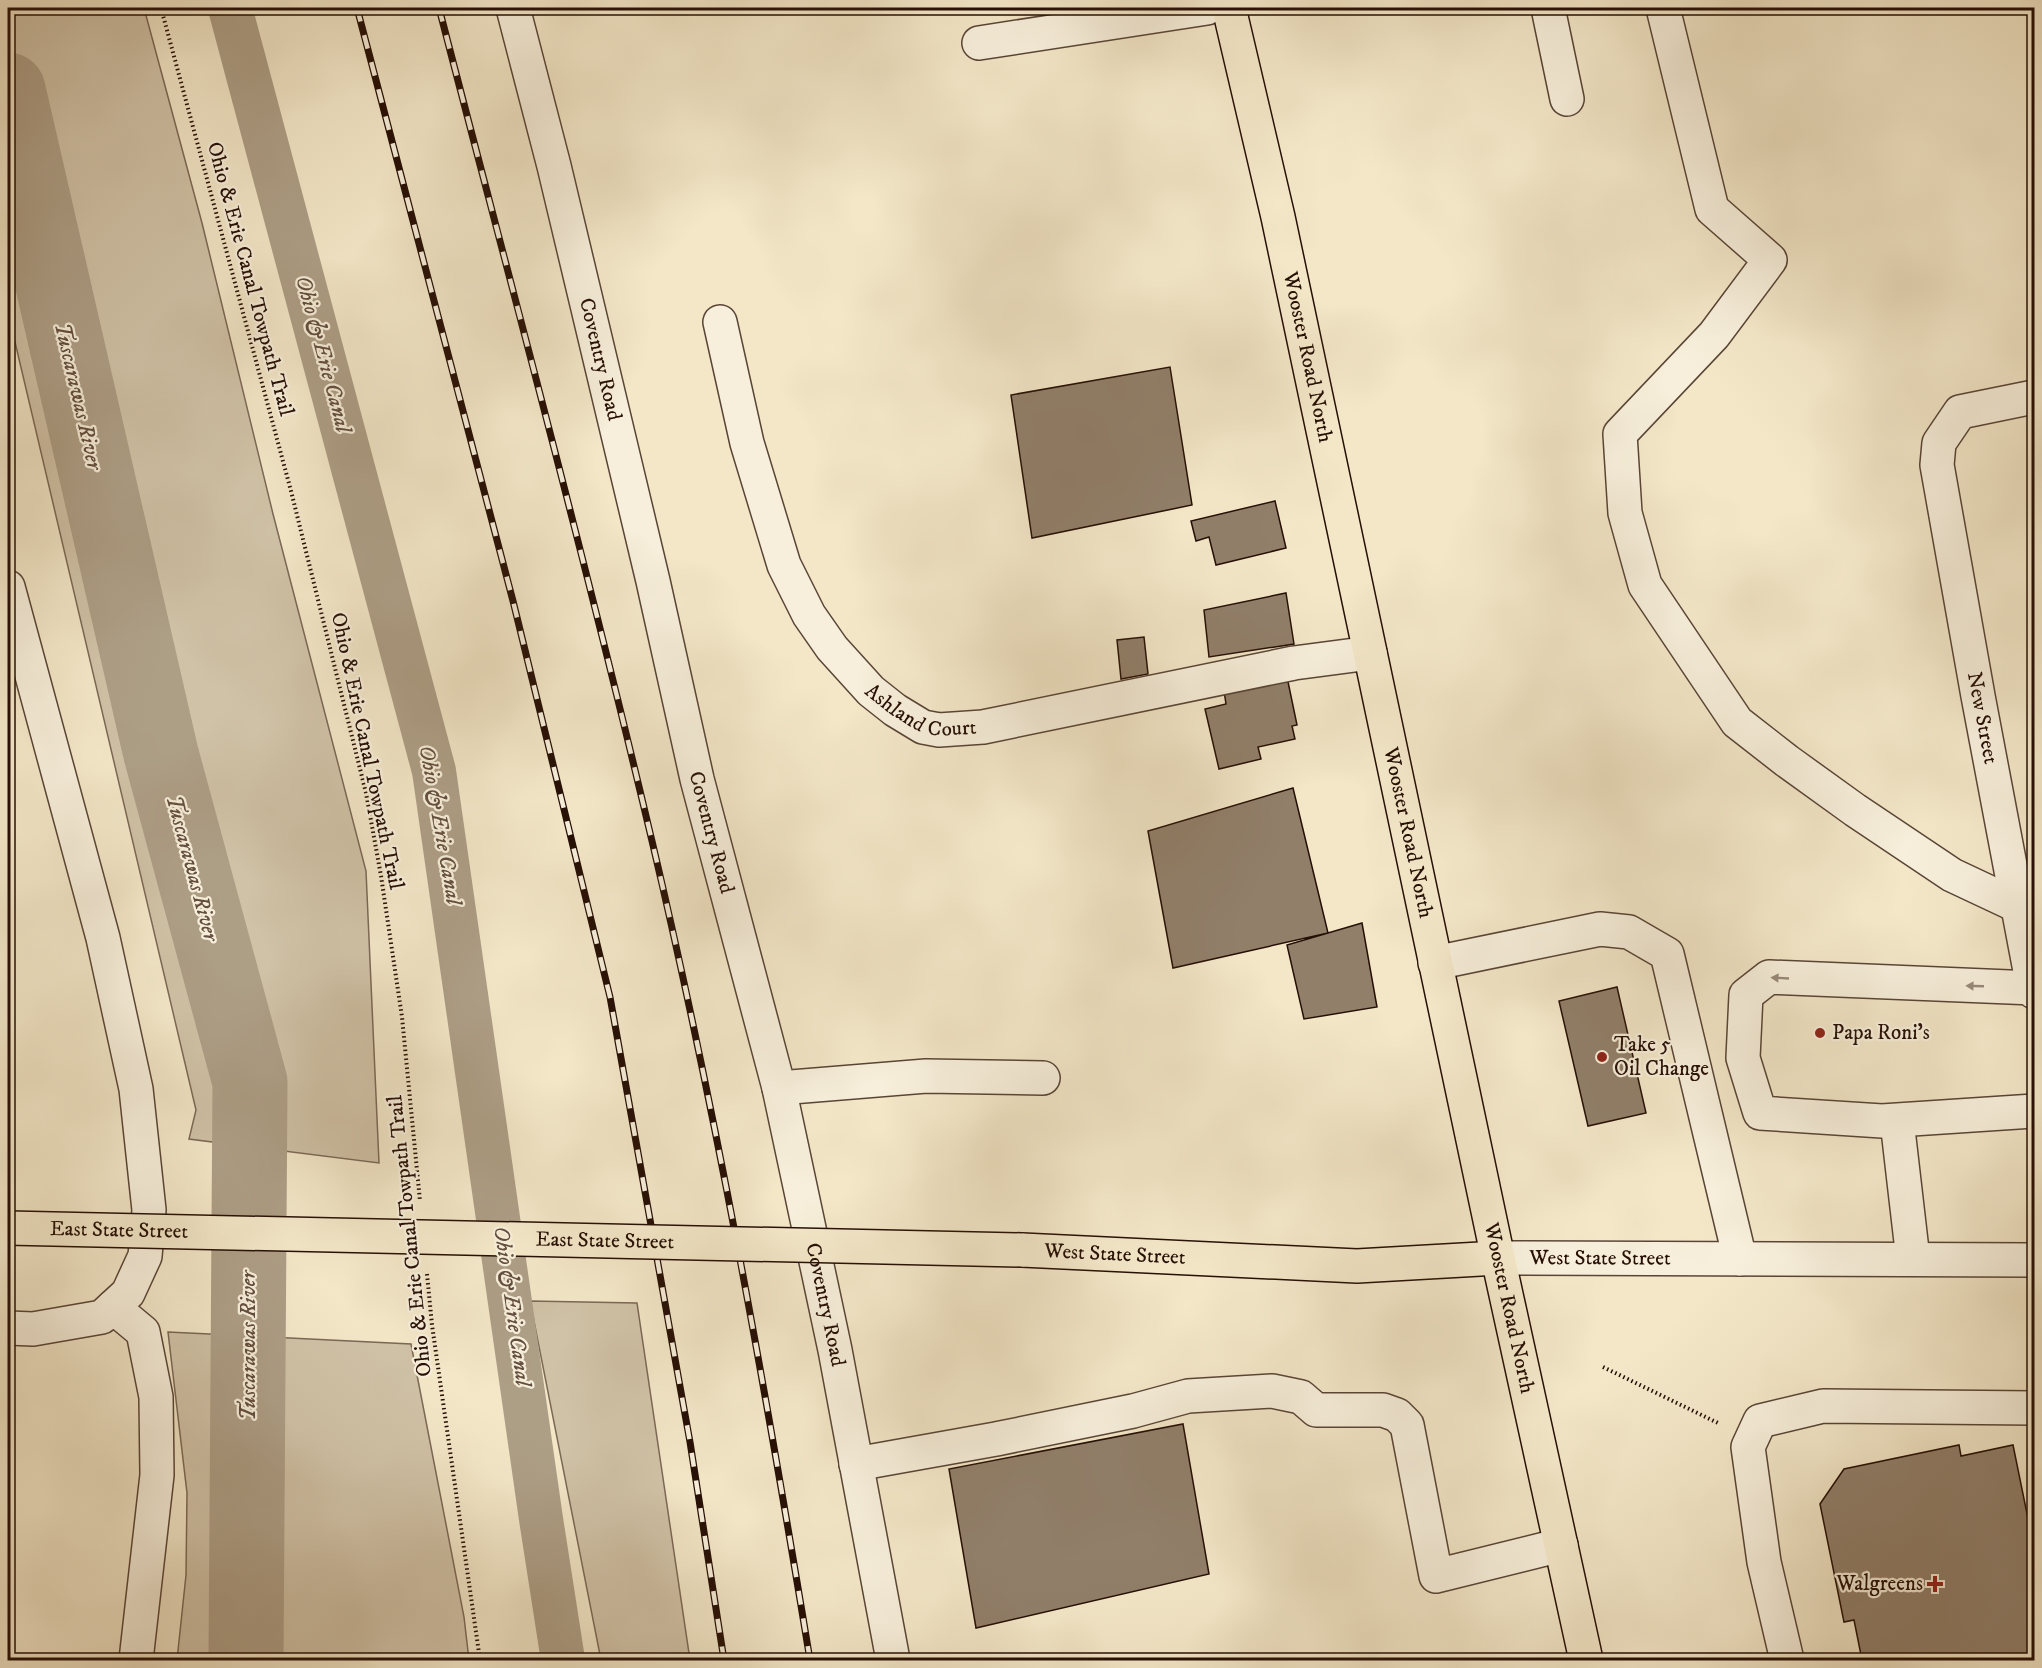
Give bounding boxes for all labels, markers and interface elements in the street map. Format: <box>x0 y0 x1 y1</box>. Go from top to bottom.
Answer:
street label: Ohio & Erie Canal Towpath Trail <box>201 139 299 420</box>
street label: Wooster Road North <box>1277 268 1338 445</box>
water label: Ohio & Erie Canal <box>289 273 357 437</box>
street label: Coventry Road <box>573 295 627 424</box>
water label: Tuscarawas River <box>48 320 109 474</box>
street label: Ohio & Erie Canal Towpath Trail <box>325 610 409 893</box>
street label: New Street <box>1961 670 2004 766</box>
street label: Ashland Court <box>860 678 978 743</box>
water label: Ohio & Erie Canal <box>413 743 468 909</box>
street label: Wooster Road North <box>1377 744 1439 921</box>
street label: Coventry Road <box>683 769 740 897</box>
water label: Tuscarawas River <box>160 792 225 946</box>
one-way arrow <box>1771 973 1790 982</box>
one-way arrow <box>1966 981 1985 990</box>
place label: Papa Roni's <box>1832 1020 1930 1046</box>
marker: Papa Roni's <box>1813 1026 1827 1040</box>
place label: Take 5 Oil Change <box>1614 1032 1709 1082</box>
marker: Take 5 Oil Change <box>1595 1050 1609 1064</box>
street label: Ohio & Erie Canal Towpath Trail <box>382 1093 438 1378</box>
street label: East State Street <box>50 1216 189 1245</box>
street label: Wooster Road North <box>1478 1219 1540 1396</box>
water label: Ohio & Erie Canal <box>487 1224 537 1390</box>
street label: East State Street <box>535 1226 675 1255</box>
street label: West State Street <box>1043 1238 1186 1271</box>
street label: Coventry Road <box>799 1241 851 1369</box>
street label: West State Street <box>1528 1245 1671 1272</box>
water label: Tuscarawas River <box>235 1269 262 1421</box>
place label: Walgreens <box>1835 1571 1923 1597</box>
marker: Walgreens <box>1928 1577 1942 1591</box>

